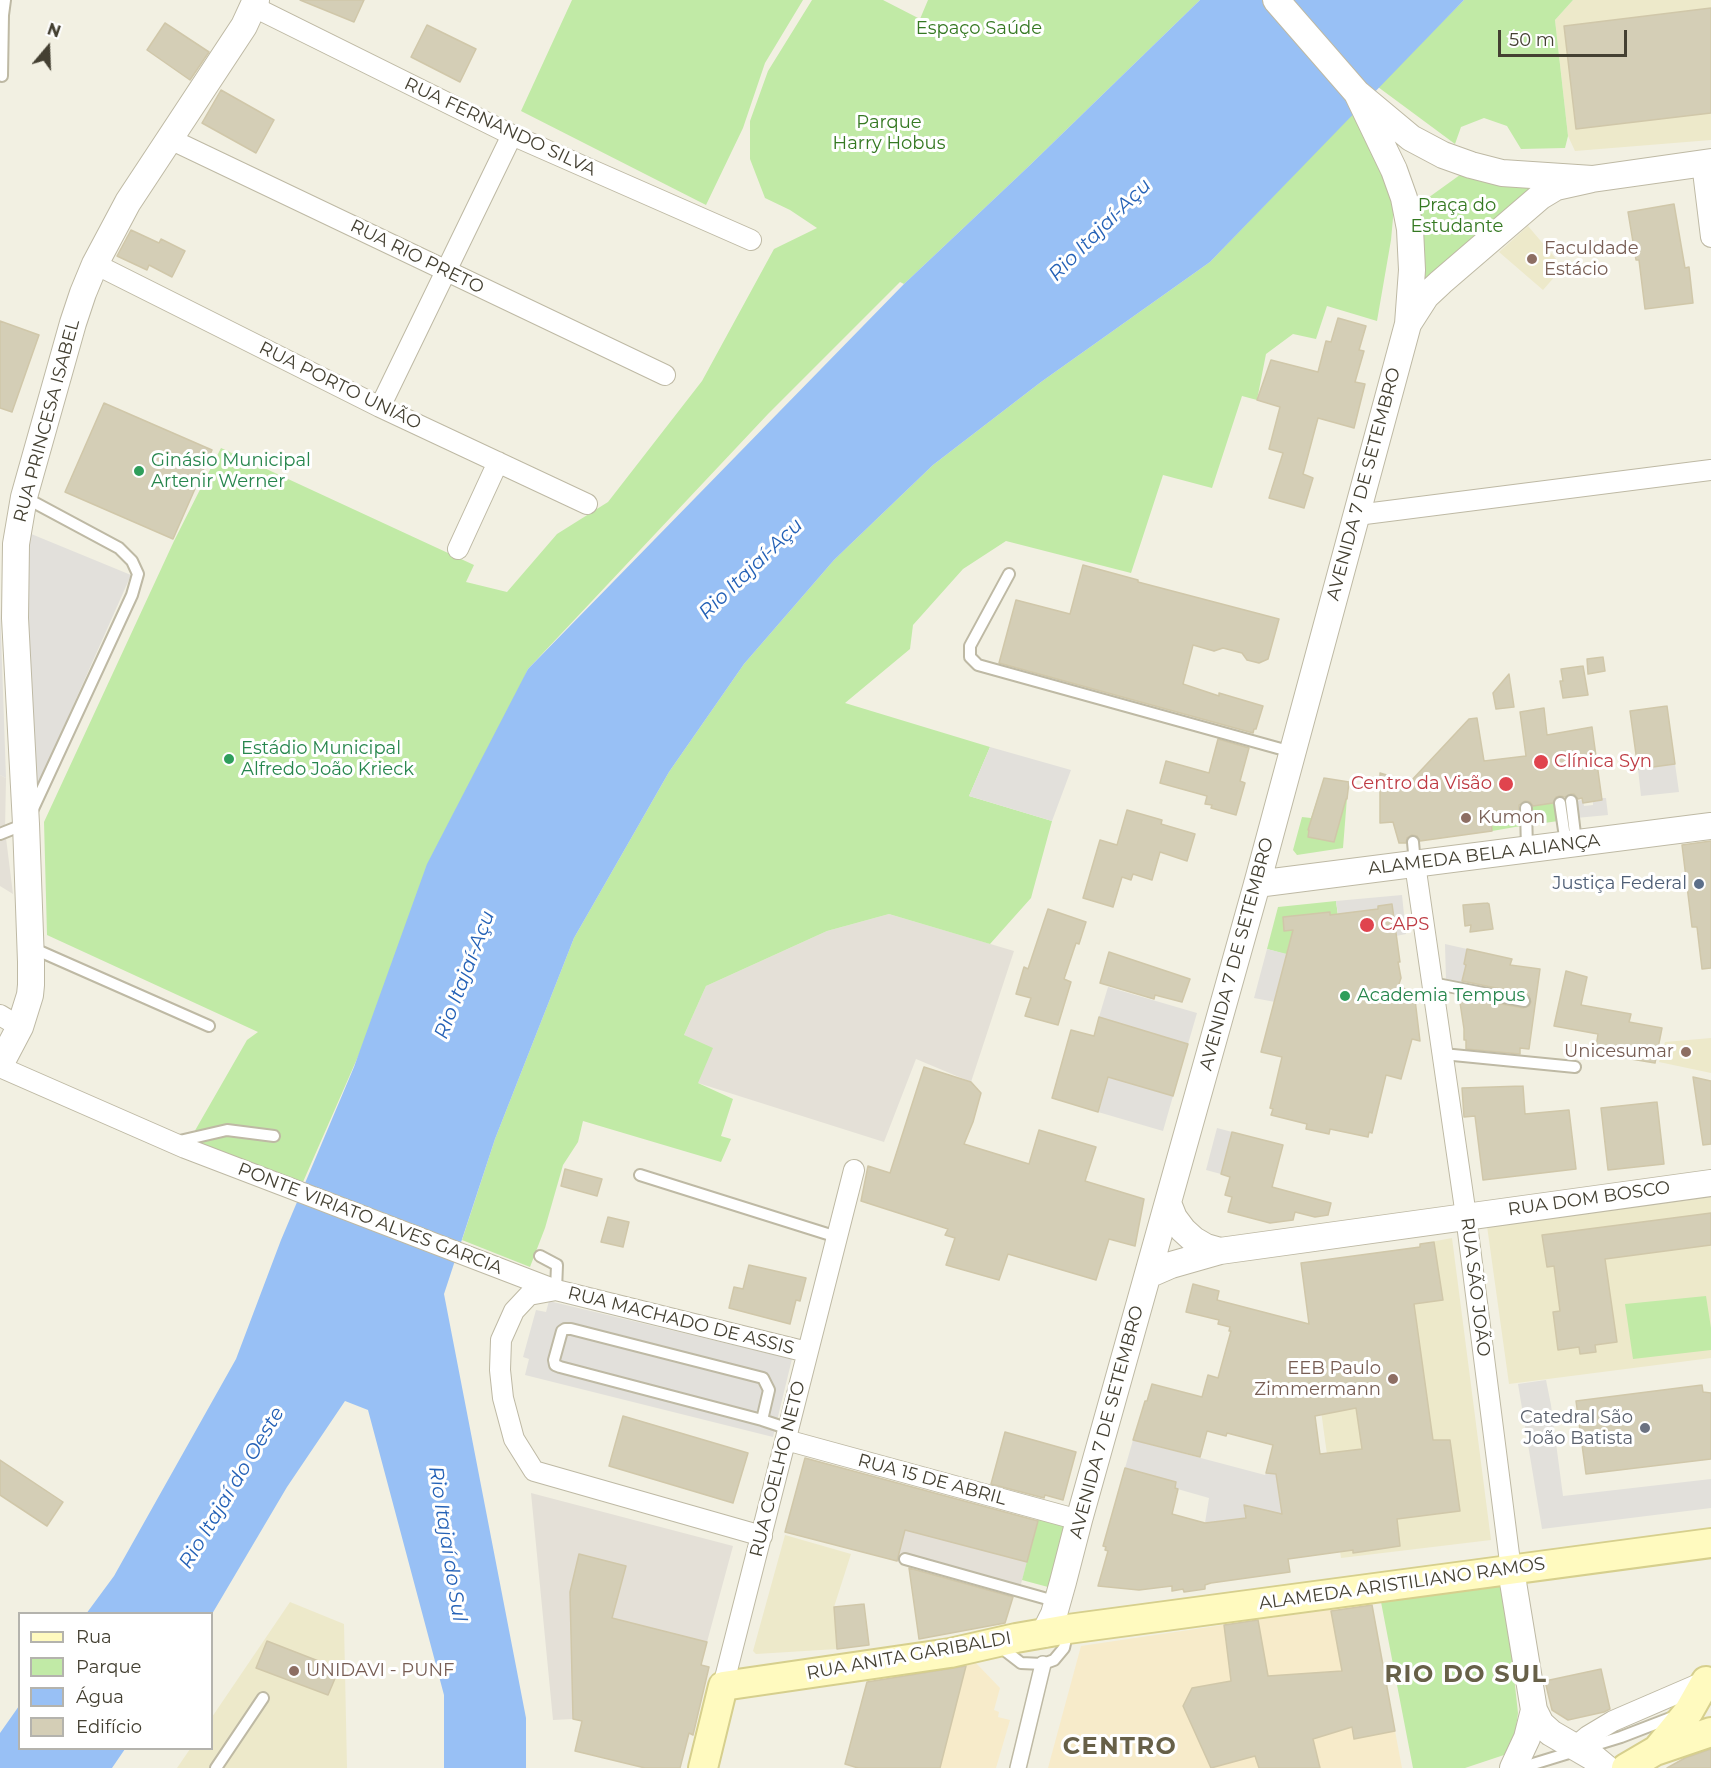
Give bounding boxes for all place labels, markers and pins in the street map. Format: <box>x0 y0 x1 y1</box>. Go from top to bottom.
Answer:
place label: Faculdade Estácio <box>1544 238 1639 280</box>
marker: Faculdade Estácio <box>1525 252 1539 266</box>
place label: Ginásio Municipal Artenir Werner <box>151 450 311 492</box>
marker: Ginásio Municipal Artenir Werner <box>132 464 146 478</box>
place label: Estádio Municipal Alfredo João Krieck <box>241 738 414 780</box>
place label: Clínica Syn <box>1554 751 1652 773</box>
marker: Estádio Municipal Alfredo João Krieck <box>222 752 236 766</box>
marker: Clínica Syn <box>1532 753 1550 771</box>
place label: Centro da Visão <box>1351 773 1492 795</box>
marker: Centro da Visão <box>1497 775 1515 793</box>
place label: Kumon <box>1478 807 1545 829</box>
marker: Kumon <box>1459 811 1473 825</box>
place label: Justiça Federal <box>1553 873 1687 895</box>
marker: Justiça Federal <box>1692 877 1706 891</box>
place label: CAPS <box>1380 914 1429 936</box>
marker: CAPS <box>1358 916 1376 934</box>
place label: Academia Tempus <box>1357 985 1525 1007</box>
marker: Academia Tempus <box>1338 989 1352 1003</box>
place label: Unicesumar <box>1564 1041 1674 1063</box>
marker: Unicesumar <box>1679 1045 1693 1059</box>
place label: EEB Paulo Zimmermann <box>1254 1358 1381 1400</box>
marker: EEB Paulo Zimmermann <box>1386 1372 1400 1386</box>
place label: Catedral São João Batista <box>1520 1407 1633 1450</box>
marker: Catedral São João Batista <box>1638 1421 1652 1435</box>
place label: UNIDAVI - PUNF <box>306 1660 454 1682</box>
marker: UNIDAVI - PUNF <box>287 1664 301 1678</box>

